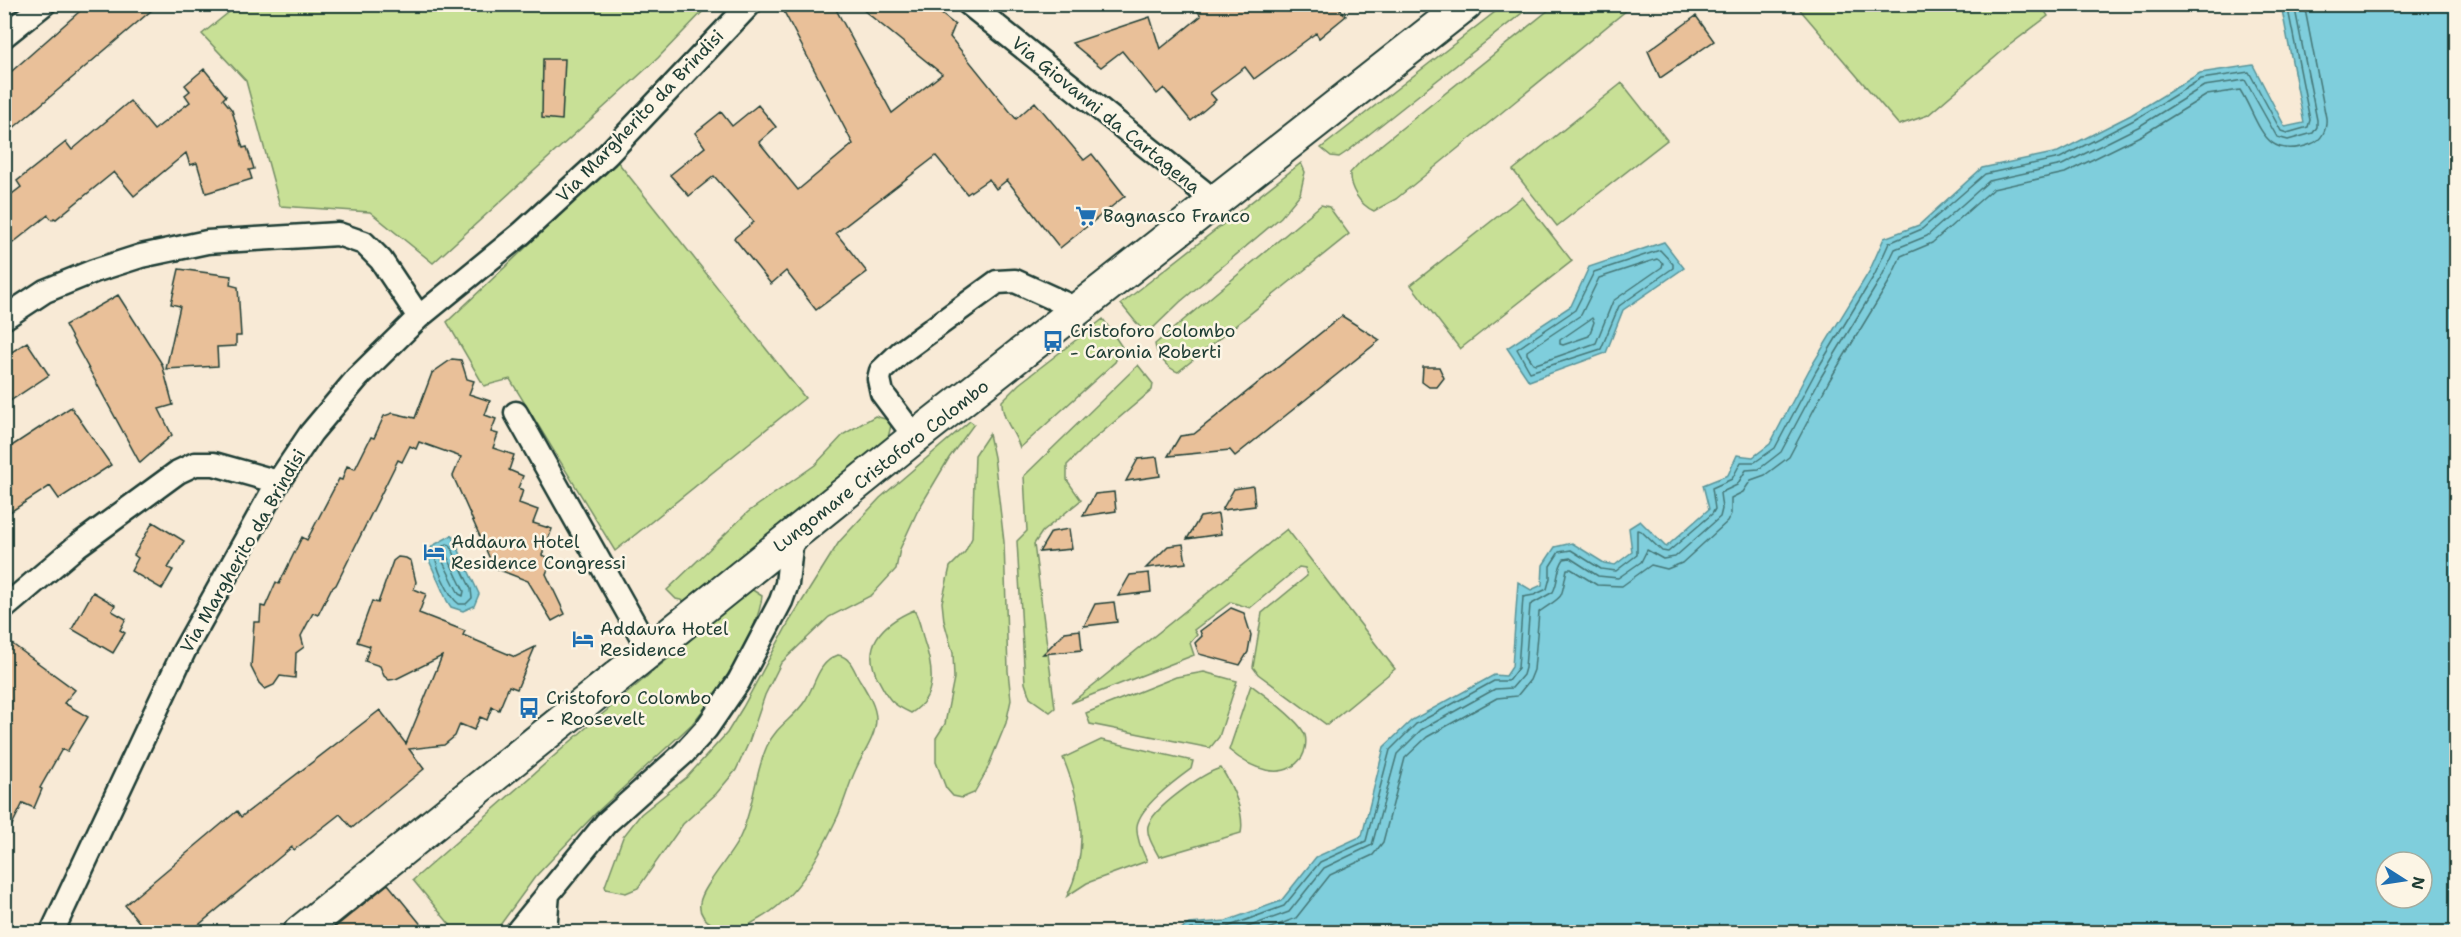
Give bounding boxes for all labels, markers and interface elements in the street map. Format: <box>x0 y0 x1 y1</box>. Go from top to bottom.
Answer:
street label: Via Margherito da Brindisi <box>551 24 729 208</box>
street label: Via Giovanni da Cartagena <box>1006 31 1206 199</box>
supermarket icon: Bagnasco Franco <box>1074 204 1098 228</box>
place label: Bagnasco Franco <box>1103 204 1250 228</box>
place label: Cristoforo Colombo - Caronia Roberti <box>1070 319 1235 364</box>
bus stop icon: Cristoforo Colombo - Caronia Roberti <box>1041 329 1065 353</box>
street label: Lungomare Cristoforo Colombo <box>768 374 994 558</box>
street label: Via Margherito da Brindisi <box>175 445 311 657</box>
place label: Addaura Hotel Residence Congressi <box>451 530 626 575</box>
hotel icon: Addaura Hotel Residence Congressi <box>422 540 446 564</box>
place label: Addaura Hotel Residence <box>600 617 729 662</box>
hotel icon: Addaura Hotel Residence <box>571 627 595 651</box>
place label: Cristoforo Colombo - Roosevelt <box>546 686 711 731</box>
bus stop icon: Cristoforo Colombo - Roosevelt <box>517 696 541 720</box>
north arrow <box>2374 850 2434 910</box>
text: N <box>2407 875 2430 891</box>

